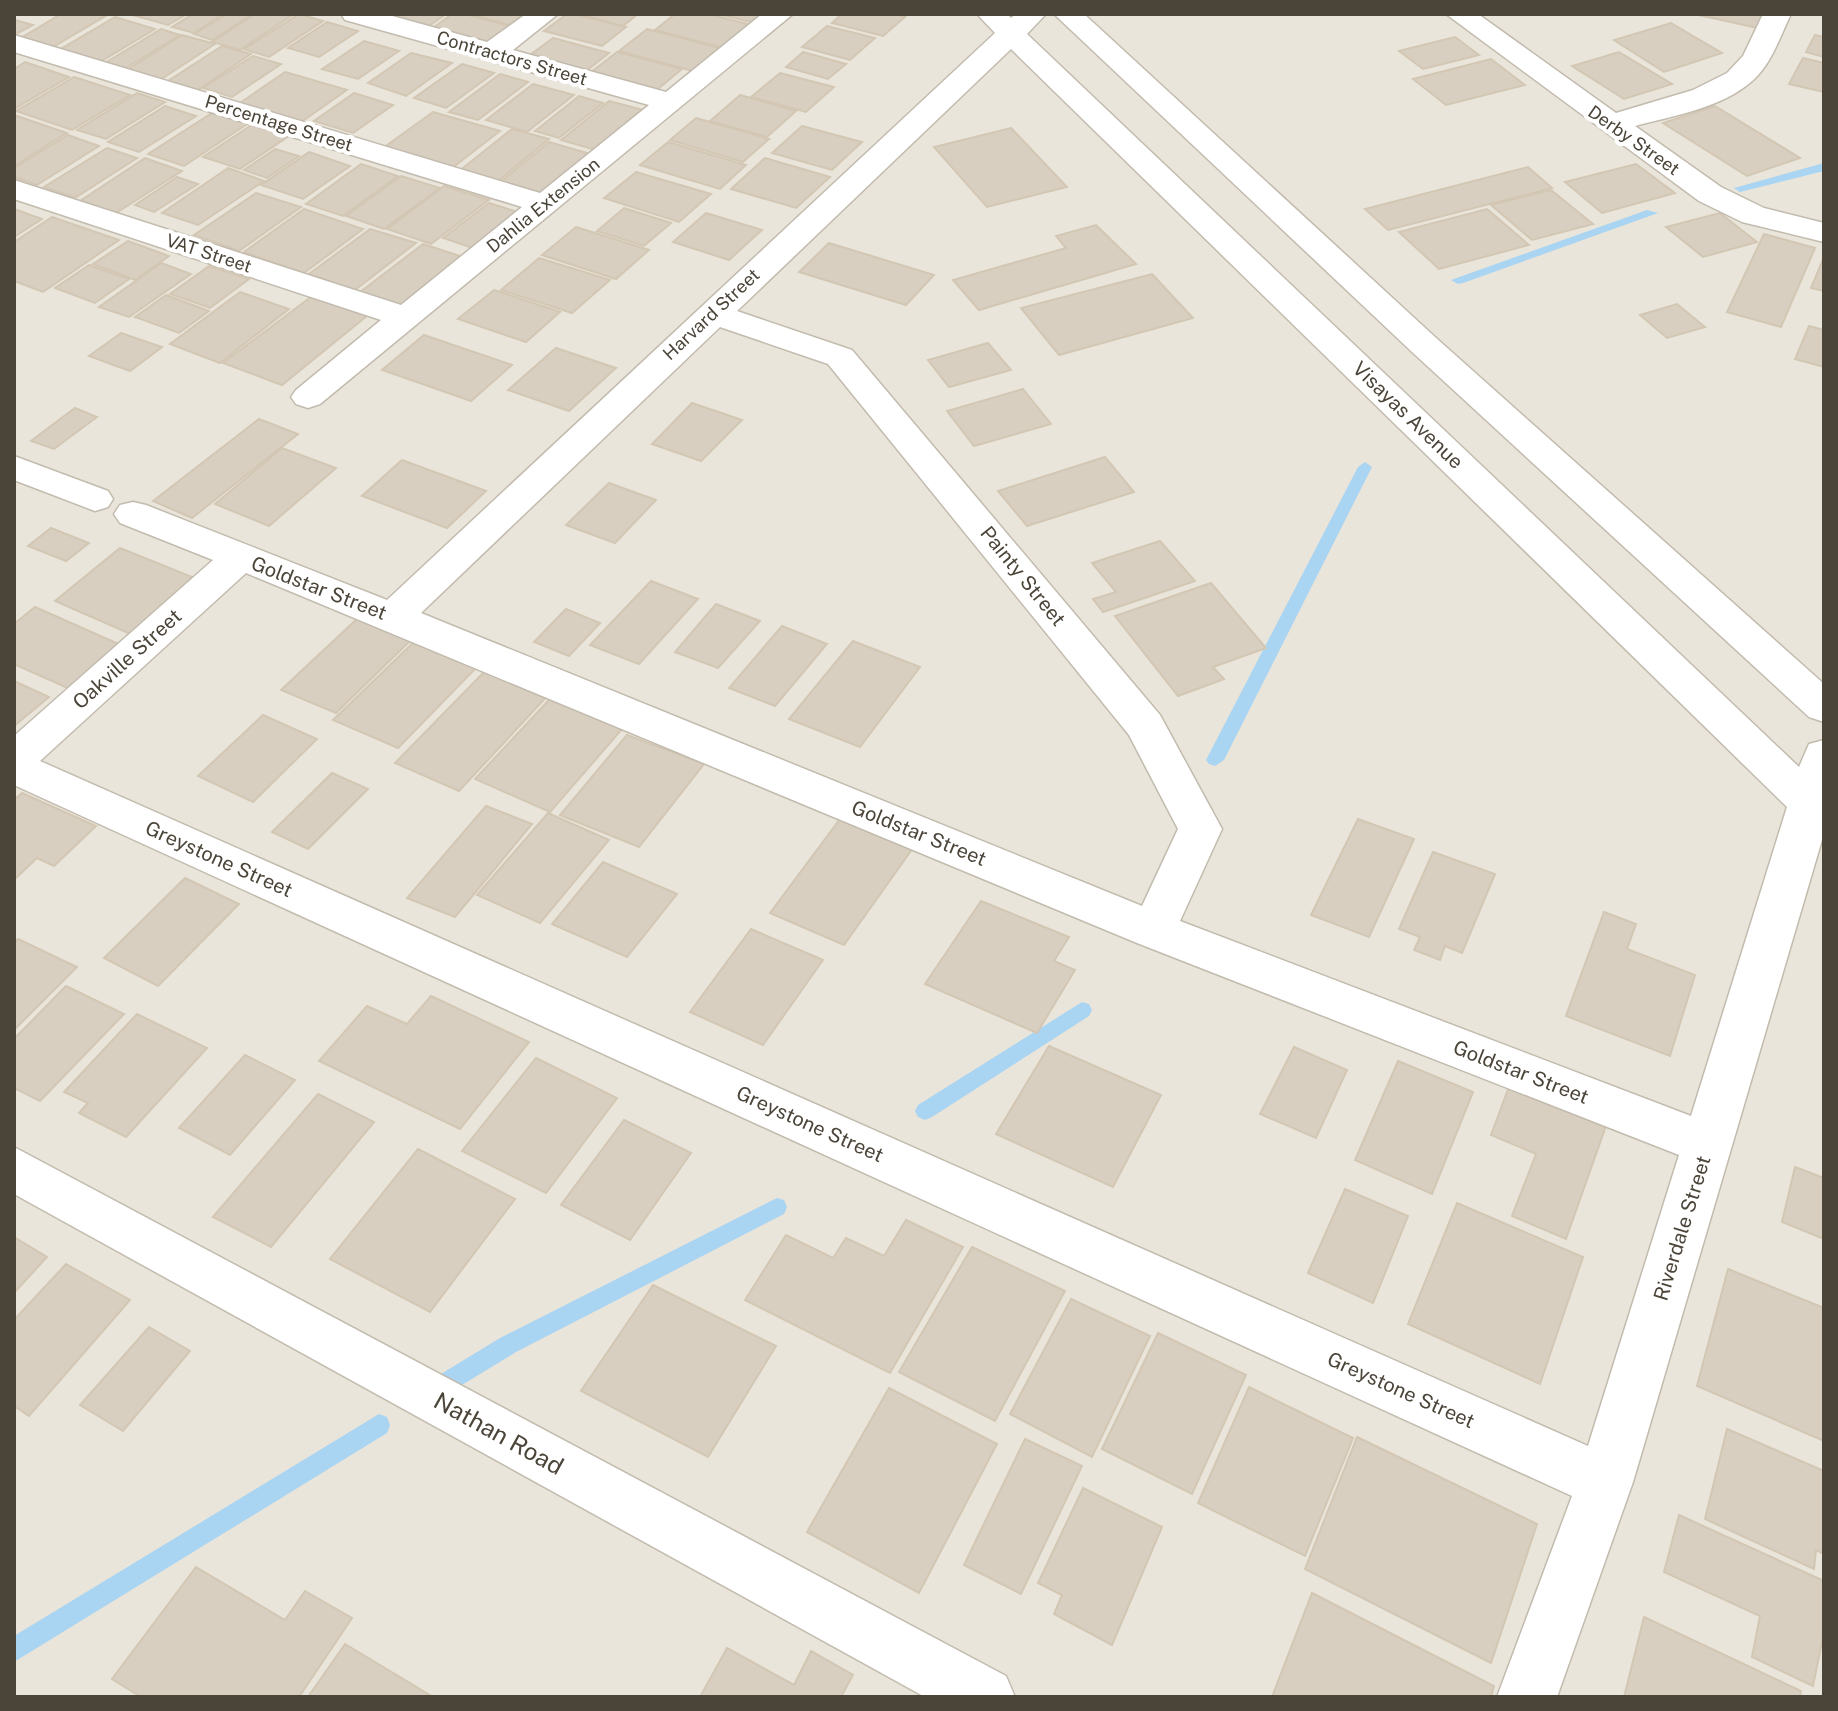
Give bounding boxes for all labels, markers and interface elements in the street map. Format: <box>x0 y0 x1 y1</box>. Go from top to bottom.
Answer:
street label: Contractors Street <box>434 26 590 90</box>
street label: Percentage Street <box>203 91 355 155</box>
street label: Derby Street <box>1584 101 1684 179</box>
street label: Dahlia Extension <box>482 153 604 257</box>
street label: VAT Street <box>163 229 255 277</box>
street label: Harvard Street <box>658 264 764 364</box>
street label: Visayas Avenue <box>1348 356 1468 474</box>
street label: Painty Street <box>975 521 1071 631</box>
street label: Goldstar Street <box>248 551 390 625</box>
street label: Oakville Street <box>68 604 186 714</box>
street label: Goldstar Street <box>848 795 990 871</box>
street label: Greystone Street <box>142 816 296 902</box>
street label: Goldstar Street <box>1450 1035 1592 1109</box>
street label: Greystone Street <box>733 1081 887 1167</box>
street label: Riverdale Street <box>1649 1153 1715 1303</box>
street label: Greystone Street <box>1324 1347 1478 1433</box>
street label: Nathan Road <box>429 1386 569 1480</box>

